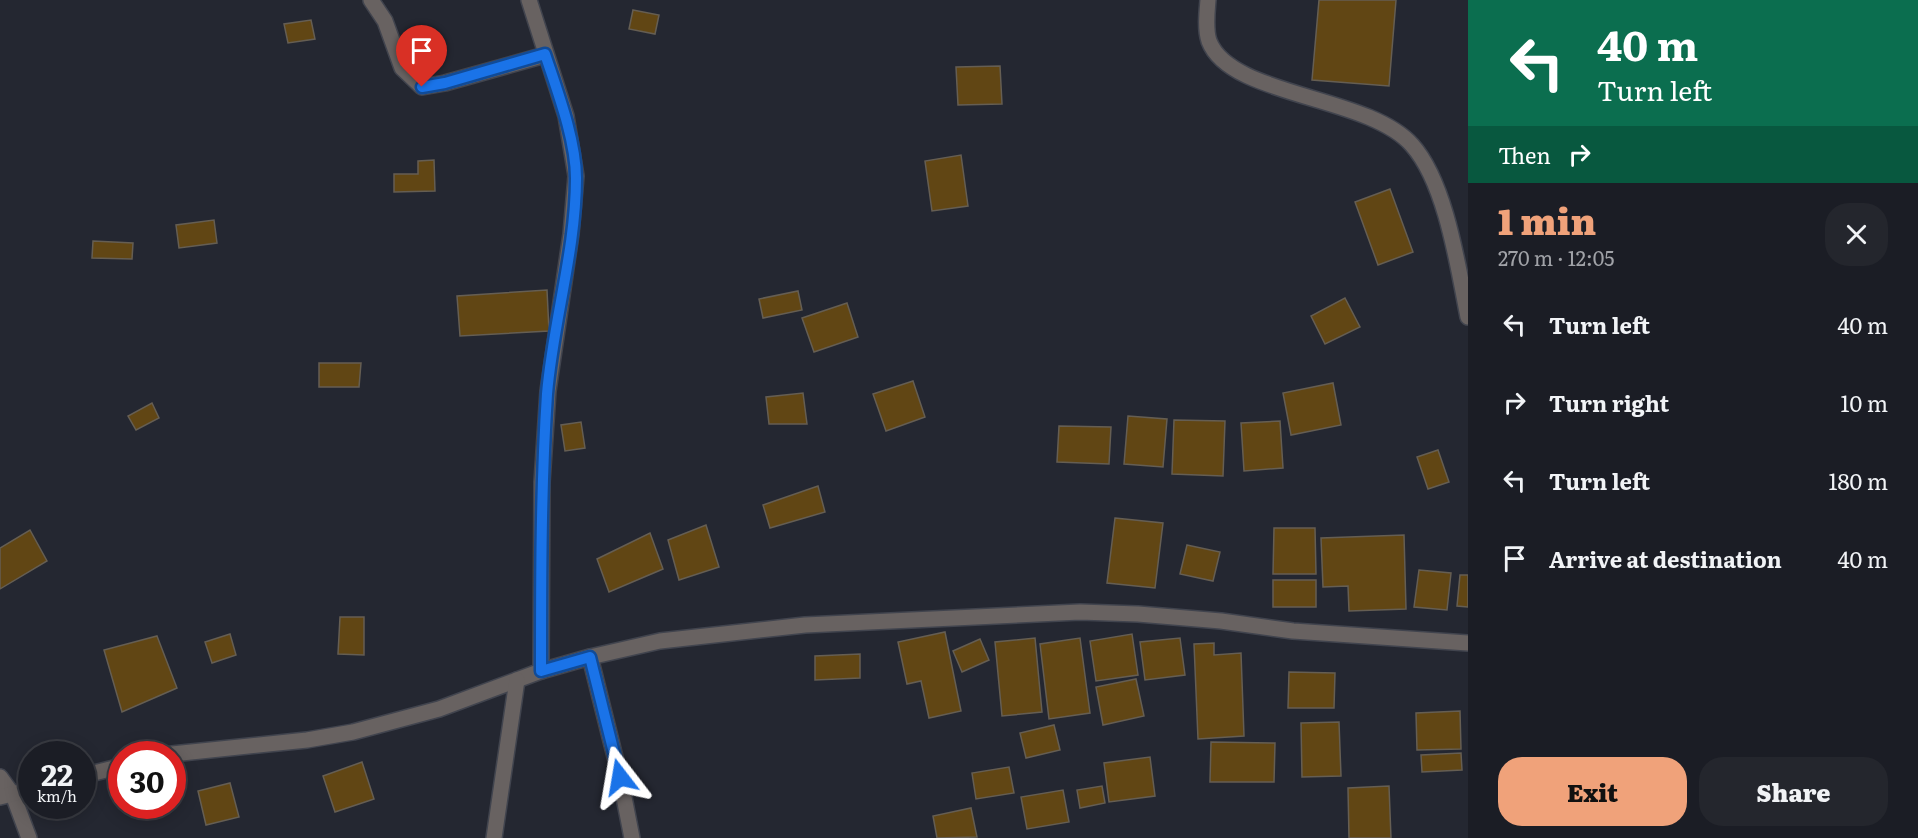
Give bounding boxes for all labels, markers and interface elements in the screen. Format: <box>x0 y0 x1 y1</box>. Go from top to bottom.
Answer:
text: 40 m <box>1597 12 1698 74</box>
icon: left <box>1498 24 1576 102</box>
pin <box>396 25 447 87</box>
icon: arrive <box>405 34 438 67</box>
text: Turn left <box>1597 69 1712 109</box>
text: Then <box>1498 138 1551 171</box>
icon: right <box>1563 138 1596 171</box>
text: 1 min <box>1498 193 1596 246</box>
button: close <box>1825 203 1888 266</box>
text: 270 m · 12:05 <box>1498 242 1614 272</box>
icon: left <box>1498 308 1531 341</box>
text: Turn left <box>1549 308 1650 341</box>
text: 40 m <box>1837 308 1888 341</box>
icon: right <box>1498 386 1531 419</box>
text: Turn right <box>1549 386 1669 419</box>
text: 10 m <box>1841 386 1888 419</box>
icon: left <box>1498 464 1531 497</box>
text: Turn left <box>1549 464 1650 497</box>
text: 180 m <box>1828 464 1888 497</box>
icon: arrive <box>1498 542 1531 575</box>
text: Arrive at destination <box>1549 542 1782 575</box>
text: 40 m <box>1837 542 1888 575</box>
speed limit sign: 30 <box>108 741 186 819</box>
position arrow <box>588 745 652 809</box>
text: 22 <box>41 751 73 795</box>
button: Exit <box>1498 757 1687 826</box>
button: Share <box>1699 757 1888 826</box>
text: km/h <box>37 784 77 807</box>

